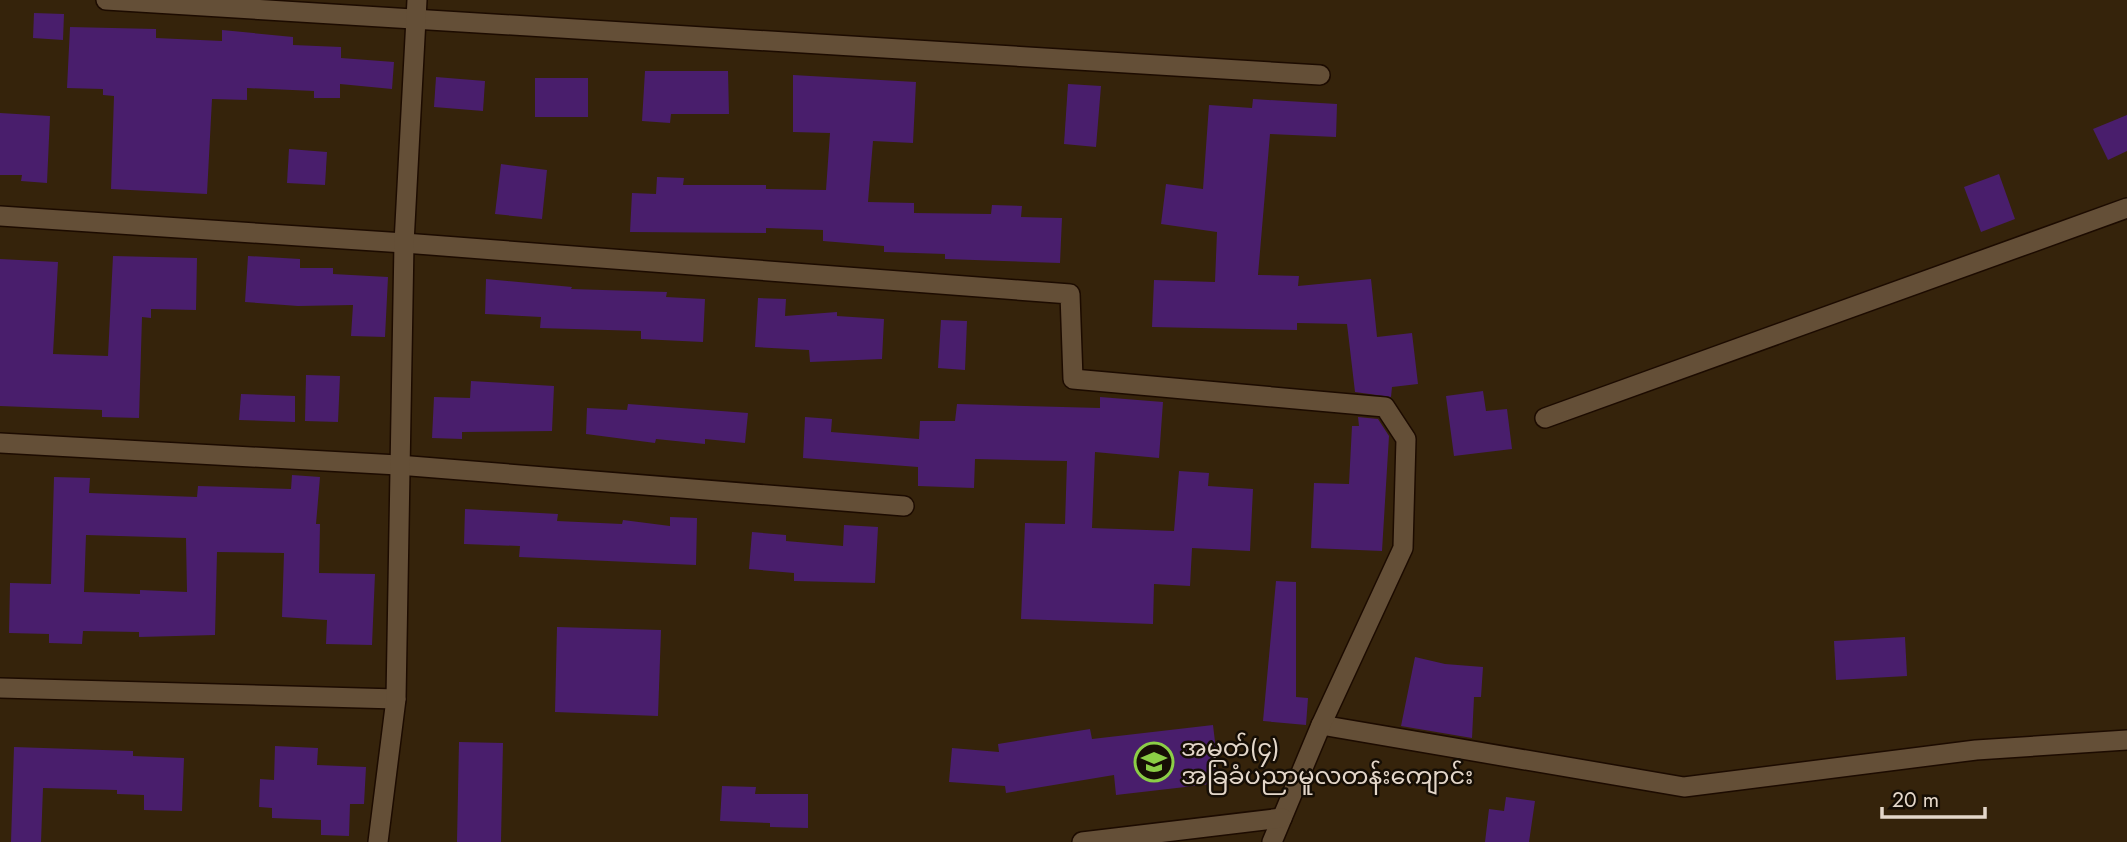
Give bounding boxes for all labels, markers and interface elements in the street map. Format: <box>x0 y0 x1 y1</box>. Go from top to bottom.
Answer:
place label: အမှတ်(၄) အခြခံပညာမူလတန်းကျောင်း <box>1181 730 1473 795</box>
school or university icon: အမှတ်(၄) အခြခံပညာမူလတန်းကျောင်း <box>1133 741 1175 783</box>
scale bar <box>1882 776 1985 820</box>
text: 20 m <box>1892 785 1939 815</box>

